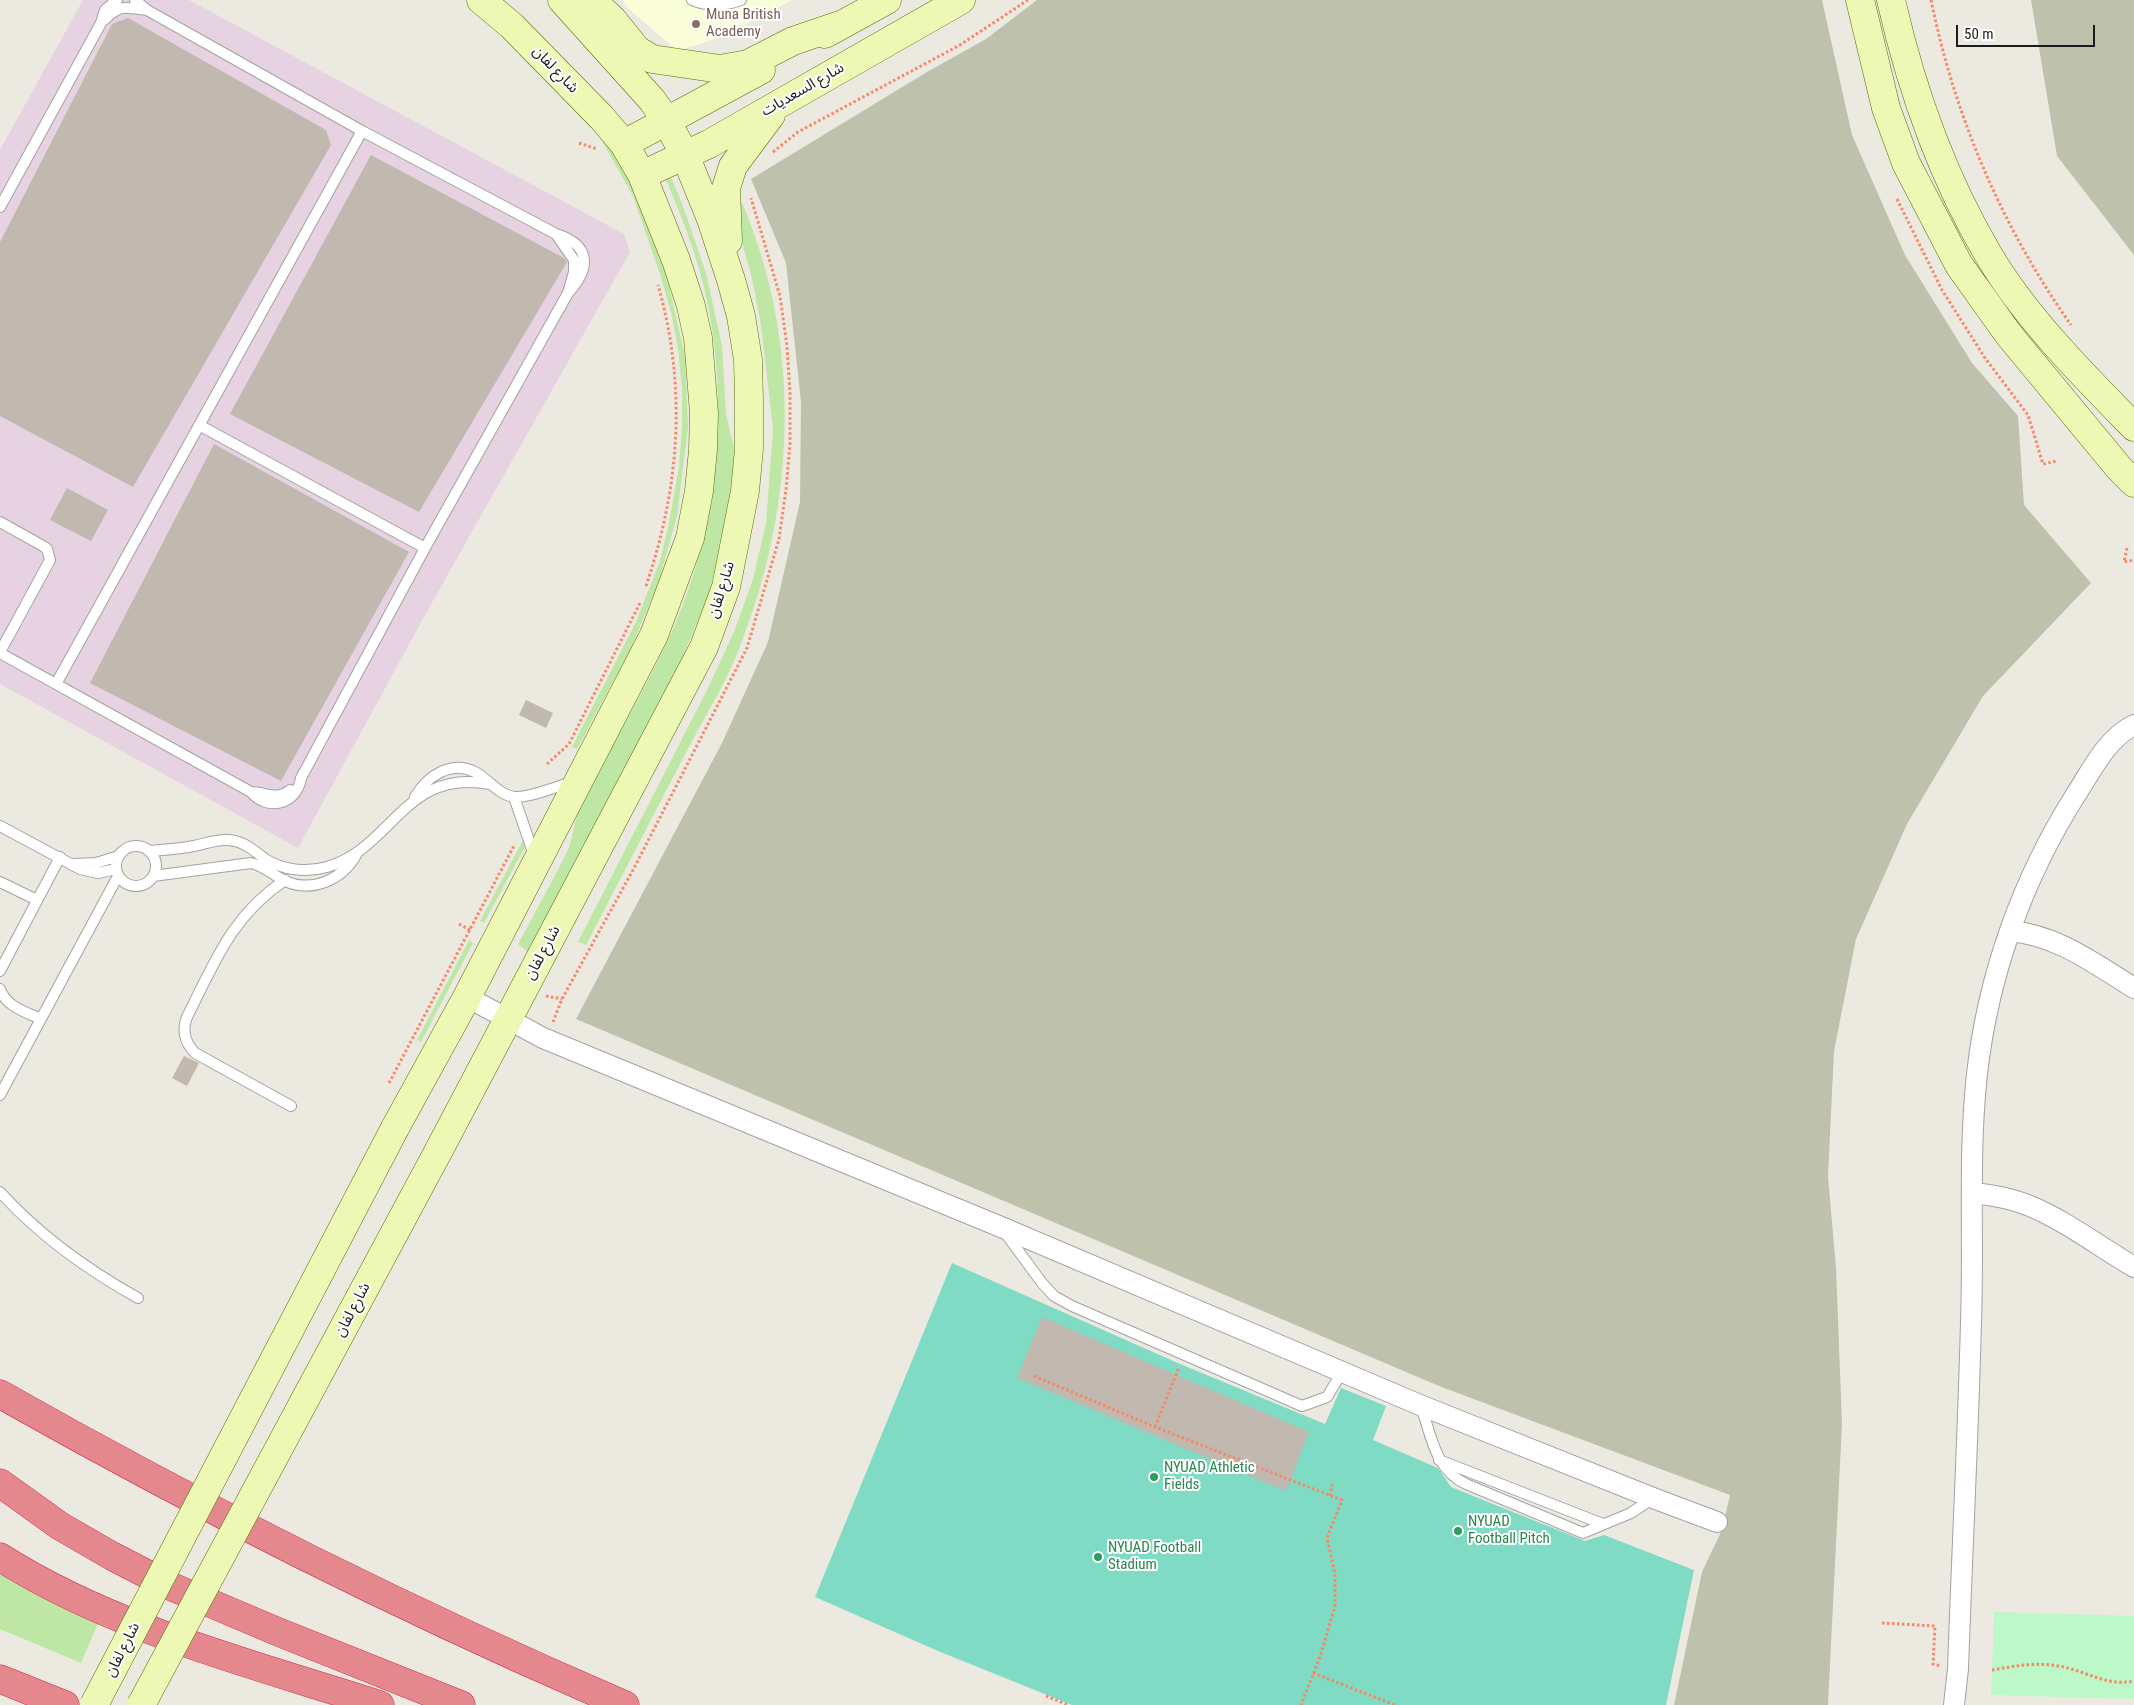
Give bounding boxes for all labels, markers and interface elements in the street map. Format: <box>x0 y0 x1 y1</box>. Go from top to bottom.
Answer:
place label: Muna British Academy <box>706 6 781 41</box>
scale bar <box>1959 15 2098 47</box>
marker: Muna British Academy <box>690 18 702 30</box>
text: 50 m <box>1964 25 1994 43</box>
street label: شارع لفان <box>528 43 582 97</box>
street label: شارع السعديات <box>758 59 848 121</box>
street label: شارع لفان <box>705 559 739 621</box>
street label: شارع لفان <box>521 923 565 983</box>
street label: شارع لفان <box>331 1280 375 1340</box>
place label: NYUAD Athletic Fields <box>1164 1459 1255 1494</box>
marker: NYUAD Athletic Fields <box>1148 1471 1160 1483</box>
place label: NYUAD Football Pitch <box>1468 1513 1550 1548</box>
marker: NYUAD Football Pitch <box>1452 1525 1464 1537</box>
place label: NYUAD Football Stadium <box>1108 1539 1201 1574</box>
marker: NYUAD Football Stadium <box>1092 1551 1104 1563</box>
street label: شارع لفان <box>102 1620 144 1680</box>

